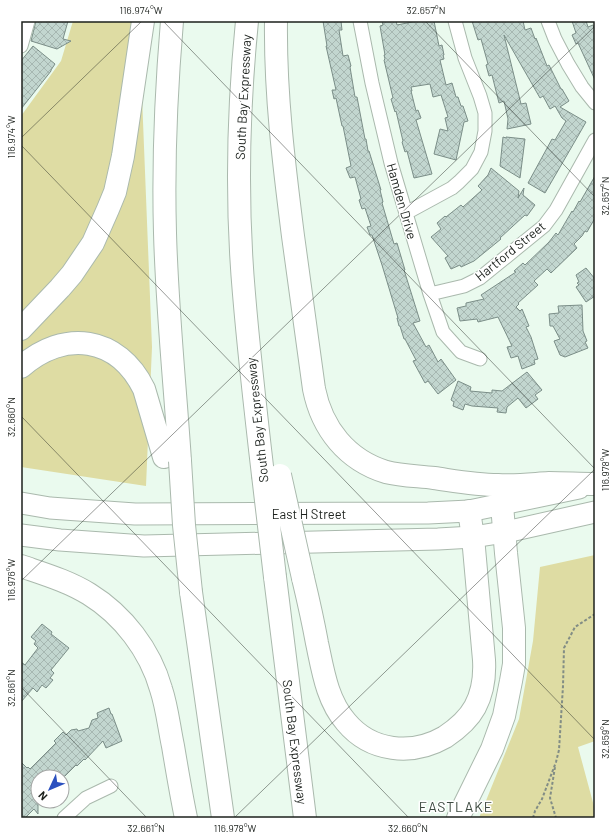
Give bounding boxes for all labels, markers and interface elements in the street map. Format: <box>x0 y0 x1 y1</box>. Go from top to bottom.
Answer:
text: 116.974°W <box>120 4 163 16</box>
text: 32.657°N <box>407 4 445 16</box>
street label: South Bay Expressway <box>232 34 254 160</box>
text: 116.974°W <box>5 115 17 159</box>
street label: Hamden Drive <box>384 161 421 241</box>
text: 32.657°N <box>599 177 611 215</box>
street label: Hartford Street <box>472 218 548 284</box>
street label: South Bay Expressway <box>242 357 272 483</box>
text: 32.660°N <box>5 397 17 437</box>
text: 116.978°W <box>599 448 611 491</box>
street label: East H Street <box>272 506 346 522</box>
text: 116.976°W <box>5 558 17 601</box>
text: 32.661°N <box>5 669 17 707</box>
street label: South Bay Expressway <box>279 679 311 805</box>
text: 32.659°N <box>599 719 611 759</box>
north arrow <box>30 769 70 809</box>
text: N <box>35 789 50 803</box>
district label: EASTLAKE <box>419 798 493 815</box>
text: 32.661°N <box>127 822 165 834</box>
text: 116.978°W <box>214 822 257 834</box>
text: 32.660°N <box>388 822 428 834</box>

